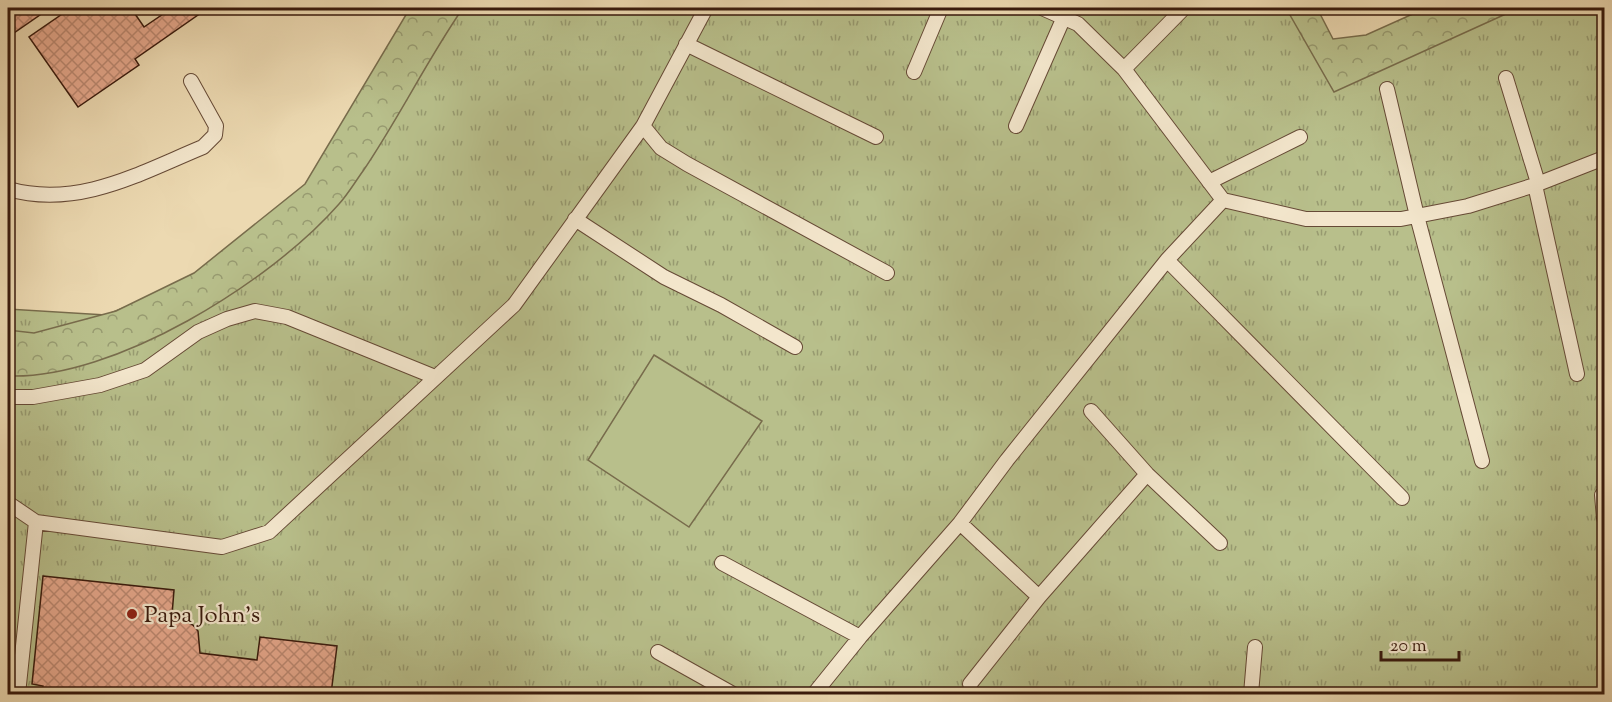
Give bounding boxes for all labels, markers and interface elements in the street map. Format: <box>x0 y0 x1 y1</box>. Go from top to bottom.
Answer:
place label: Papa John's <box>144 599 260 633</box>
marker: Papa John's <box>125 607 139 621</box>
scale bar <box>1381 624 1459 662</box>
text: 20 m <box>1390 634 1427 660</box>

